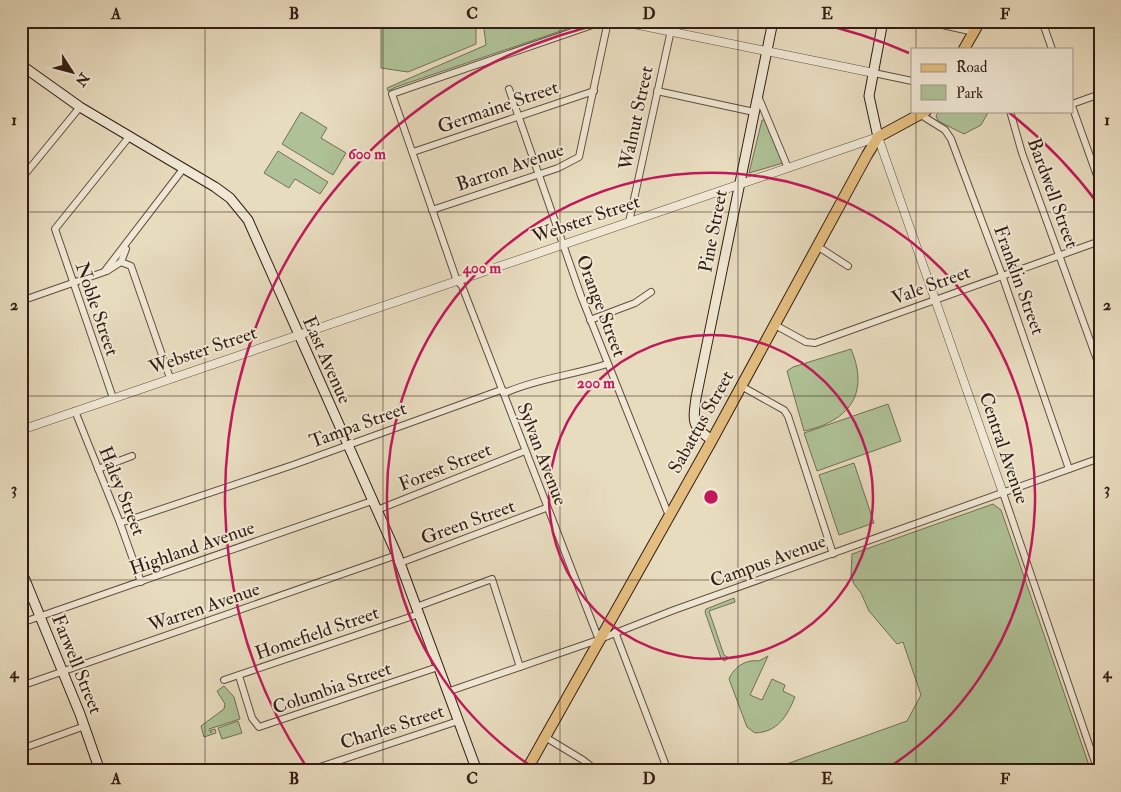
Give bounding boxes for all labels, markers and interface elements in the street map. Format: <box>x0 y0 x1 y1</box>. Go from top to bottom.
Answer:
text: A <box>110 4 122 24</box>
text: B <box>289 4 299 24</box>
text: C <box>466 4 478 24</box>
text: D <box>642 4 656 24</box>
text: E <box>821 4 833 24</box>
text: F <box>1000 4 1010 24</box>
north arrow <box>48 48 98 98</box>
legend <box>911 48 1074 112</box>
text: Road <box>956 58 988 77</box>
street label: Walnut Street <box>613 64 659 173</box>
text: N <box>71 68 93 90</box>
street label: Germaine Street <box>434 75 562 139</box>
text: Park <box>956 84 983 103</box>
text: 1 <box>11 110 17 130</box>
text: 1 <box>1104 110 1110 130</box>
street label: Bardwell Street <box>1022 135 1084 251</box>
street label: Barron Avenue <box>453 137 567 197</box>
text: 600 m <box>348 145 386 164</box>
street label: Pine Street <box>693 188 733 274</box>
street label: Webster Street <box>528 189 643 249</box>
street label: Franklin Street <box>988 222 1050 338</box>
street label: Orange Street <box>571 252 631 360</box>
street label: Noble Street <box>70 259 124 359</box>
text: 400 m <box>462 259 501 278</box>
street label: Vale Street <box>888 260 974 310</box>
text: 2 <box>10 295 18 315</box>
text: 2 <box>1103 295 1111 315</box>
street label: East Avenue <box>297 313 357 407</box>
street label: Webster Street <box>145 320 260 380</box>
street label: Sabattus Street <box>663 366 739 478</box>
text: 200 m <box>577 374 615 393</box>
street label: Central Avenue <box>974 389 1034 507</box>
street label: Tampa Street <box>306 396 410 455</box>
street label: Sylvan Avenue <box>511 399 573 509</box>
street label: Forest Street <box>395 438 495 496</box>
street label: Haley Street <box>93 443 151 539</box>
text: 3 <box>11 479 17 499</box>
text: 3 <box>1104 479 1110 499</box>
centre of rings <box>702 488 720 506</box>
street label: Green Street <box>418 494 518 550</box>
street label: Highland Avenue <box>126 515 258 581</box>
street label: Campus Avenue <box>707 529 829 594</box>
street label: Warren Avenue <box>144 577 263 638</box>
street label: Homefield Street <box>252 601 382 665</box>
street label: Farwell Street <box>46 611 108 717</box>
street label: Columbia Street <box>269 656 395 720</box>
text: 4 <box>9 663 20 683</box>
text: 4 <box>1102 663 1113 683</box>
street label: Charles Street <box>337 699 447 755</box>
text: A <box>110 769 122 789</box>
text: B <box>289 769 299 789</box>
text: C <box>466 769 478 789</box>
text: D <box>642 769 656 789</box>
text: E <box>821 769 833 789</box>
text: F <box>1000 769 1010 789</box>

